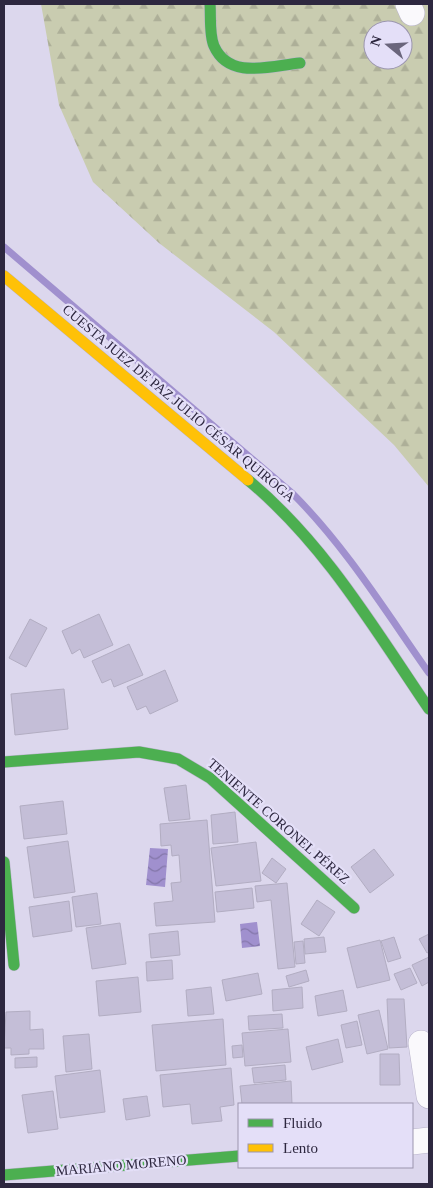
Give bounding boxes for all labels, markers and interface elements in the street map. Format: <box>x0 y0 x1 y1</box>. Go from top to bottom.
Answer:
north arrow <box>363 20 413 70</box>
text: N <box>367 34 385 48</box>
street label: CUESTA JUEZ DE PAZ JULIO CÉSAR QUIROGA <box>59 301 299 506</box>
street label: TENIENTE CORONEL PÉREZ <box>205 755 353 887</box>
legend <box>238 1103 413 1168</box>
text: Fluido <box>283 1115 322 1131</box>
text: Lento <box>283 1140 318 1156</box>
street label: MARIANO MORENO <box>55 1152 187 1179</box>

